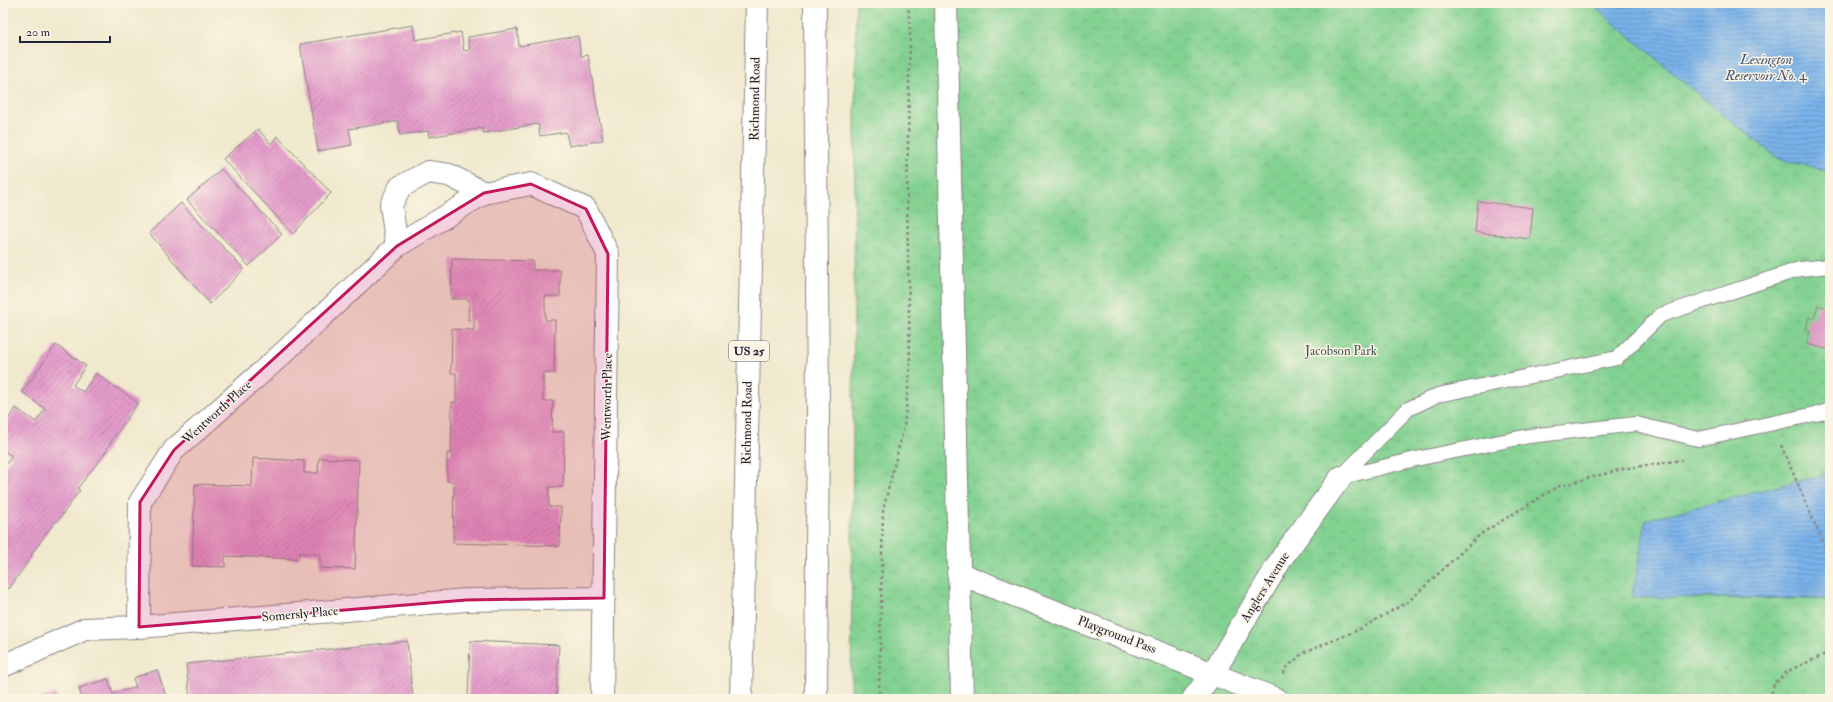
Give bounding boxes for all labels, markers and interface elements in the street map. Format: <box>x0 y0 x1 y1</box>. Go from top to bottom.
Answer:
scale bar <box>20 18 110 44</box>
text: 20 m <box>26 25 51 40</box>
water label: Lexington Reservoir No. 4 <box>1724 51 1807 84</box>
street label: Richmond Road <box>746 56 764 141</box>
road number: US 25 <box>729 341 769 361</box>
park label: Jacobson Park <box>1304 343 1378 359</box>
street label: Wentworth Place <box>598 352 616 442</box>
street label: Wentworth Place <box>178 376 256 448</box>
street label: Richmond Road <box>738 380 756 465</box>
street label: Anglers Avenue <box>1237 548 1293 626</box>
street label: Somersly Place <box>261 603 340 626</box>
street label: Playground Pass <box>1075 613 1159 659</box>

